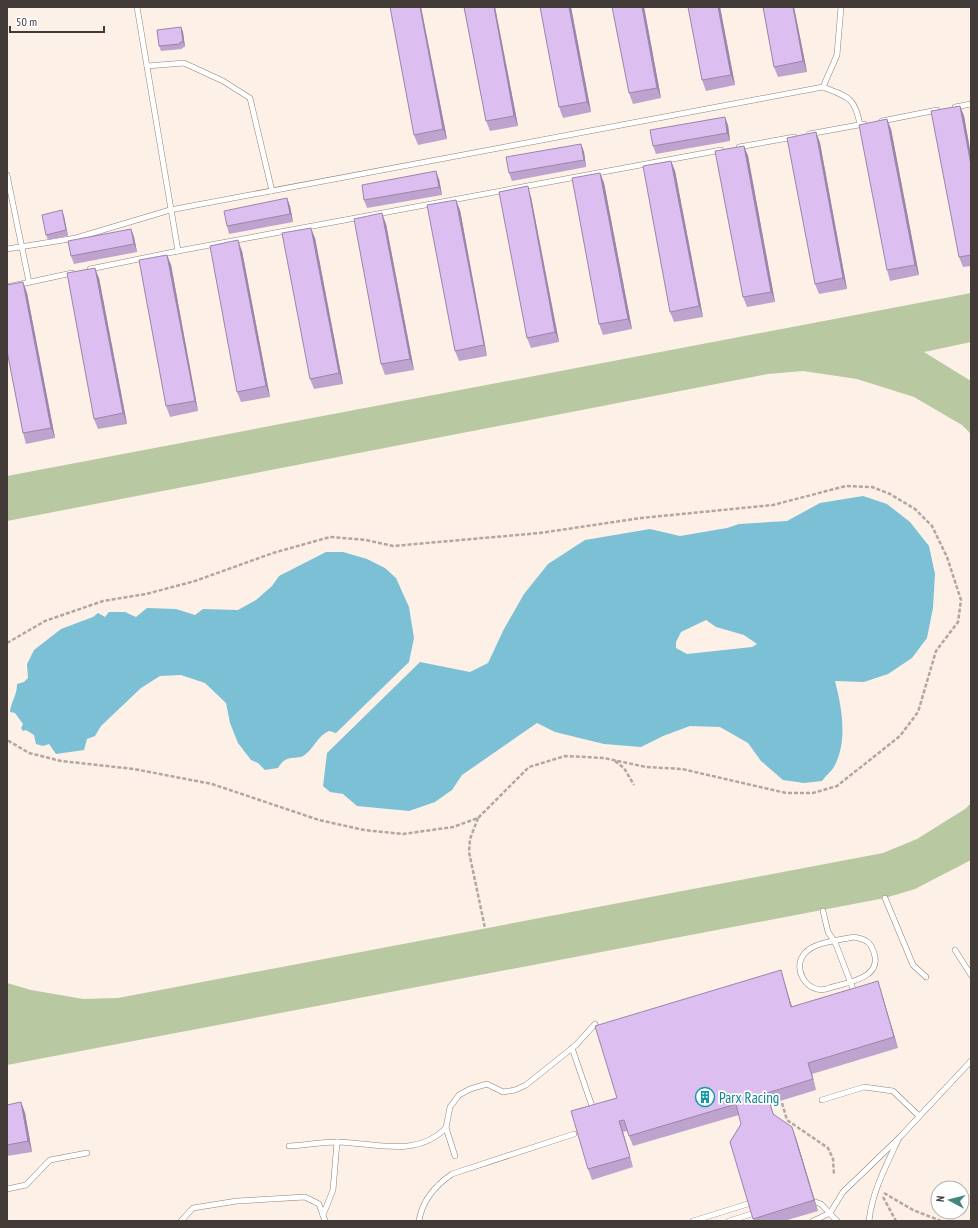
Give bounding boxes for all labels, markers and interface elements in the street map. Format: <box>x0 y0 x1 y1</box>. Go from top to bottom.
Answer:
scale bar <box>10 8 104 34</box>
text: 50 m <box>16 14 37 29</box>
building icon: Parx Racing <box>694 1086 716 1108</box>
place label: Parx Racing <box>719 1088 779 1107</box>
north arrow <box>930 1180 970 1220</box>
text: N <box>933 1195 947 1203</box>

